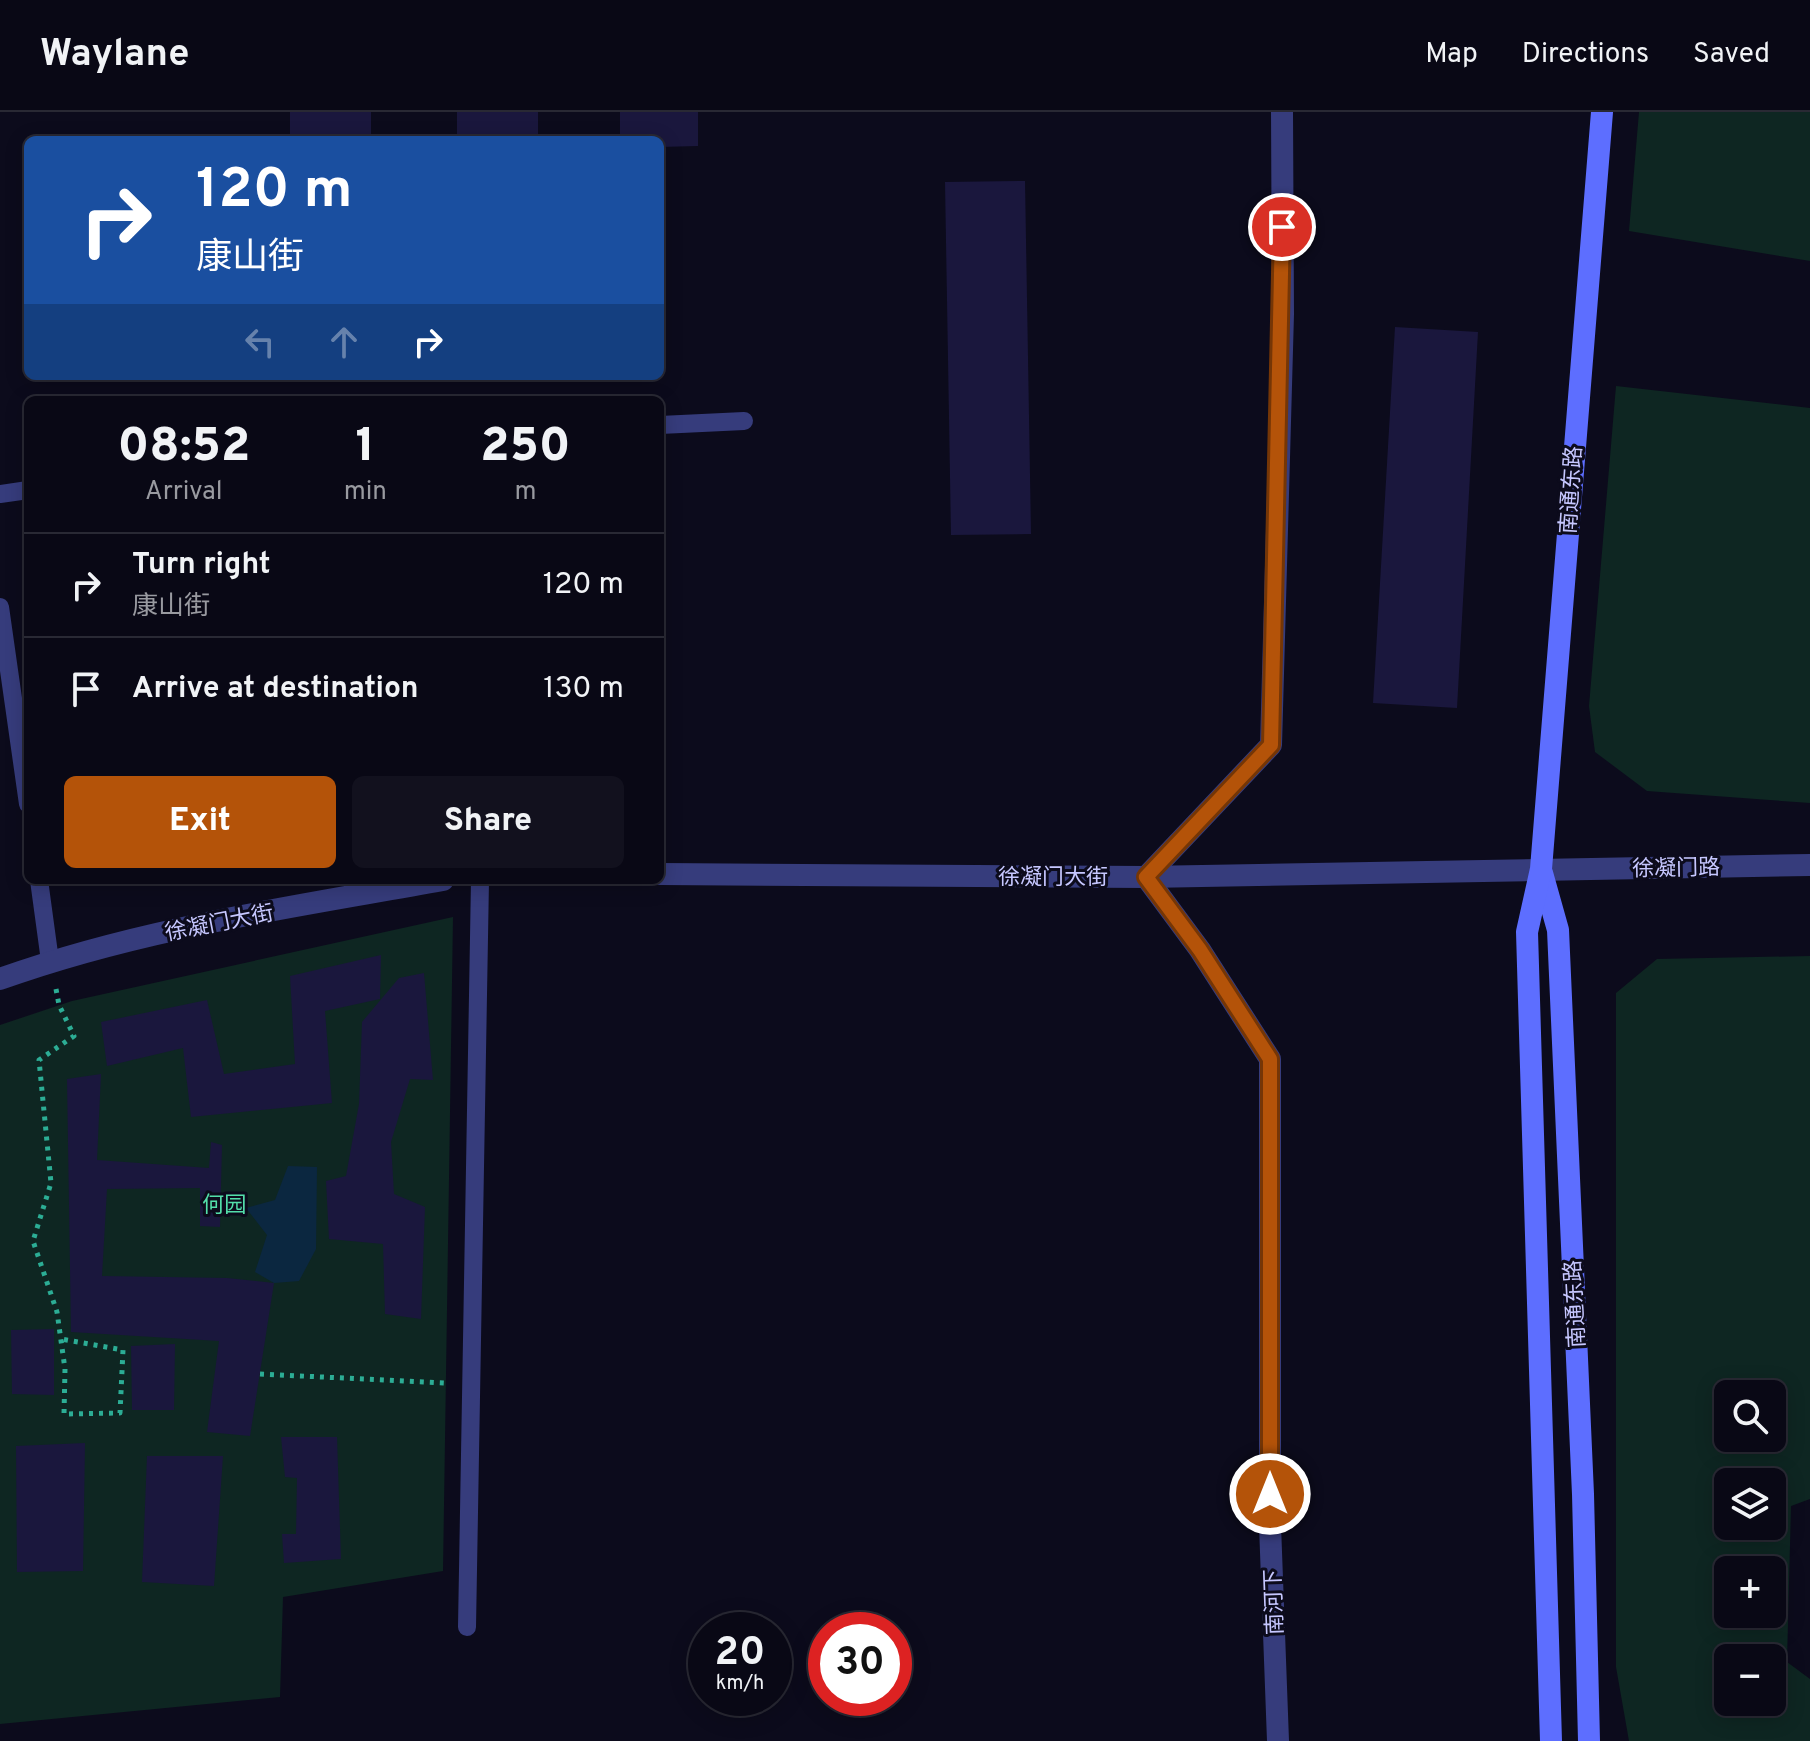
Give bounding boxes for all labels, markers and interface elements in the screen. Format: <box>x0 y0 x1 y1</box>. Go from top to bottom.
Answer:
text: Waylane <box>40 31 189 80</box>
text: Map <box>1425 37 1478 73</box>
text: Directions <box>1522 37 1649 73</box>
text: Saved <box>1693 37 1770 73</box>
text: 120 m <box>196 157 353 227</box>
icon: right <box>64 168 168 272</box>
pin <box>1248 193 1316 261</box>
icon: arrive <box>1260 205 1304 249</box>
text: 康山街 <box>196 236 304 282</box>
icon: left <box>238 320 282 364</box>
icon: ahead <box>322 320 366 364</box>
icon: right <box>406 320 450 364</box>
text: 08:52 <box>117 418 250 478</box>
text: 1 <box>355 418 375 478</box>
text: 250 <box>480 418 571 478</box>
street label: 南通东路 <box>1556 445 1589 535</box>
text: Arrival <box>145 476 223 509</box>
text: min <box>344 476 387 509</box>
text: m <box>514 476 536 509</box>
text: Turn right <box>132 547 270 584</box>
icon: right <box>64 563 108 607</box>
text: 120 m <box>543 567 624 604</box>
text: 康山街 <box>132 591 210 624</box>
icon: arrive <box>64 667 108 711</box>
text: Arrive at destination <box>132 671 418 708</box>
text: 130 m <box>543 671 624 708</box>
button: Exit <box>64 776 336 868</box>
button: Share <box>352 776 624 868</box>
street label: 徐凝门路 <box>1632 855 1720 884</box>
street label: 徐凝门大街 <box>998 865 1108 892</box>
street label: 徐凝门大街 <box>163 901 276 948</box>
park label: 何园 <box>202 1193 246 1220</box>
street label: 南通东路 <box>1561 1259 1592 1349</box>
map controls <box>1714 1380 1786 1716</box>
button: search <box>1714 1380 1786 1452</box>
position arrow <box>1228 1452 1312 1536</box>
button: layers <box>1714 1468 1786 1540</box>
button: + <box>1714 1556 1786 1628</box>
street label: 南河下 <box>1261 1568 1290 1635</box>
speed limit sign: 30 <box>808 1612 912 1716</box>
text: 20 <box>715 1629 765 1679</box>
button: − <box>1714 1644 1786 1716</box>
text: km/h <box>716 1671 764 1697</box>

